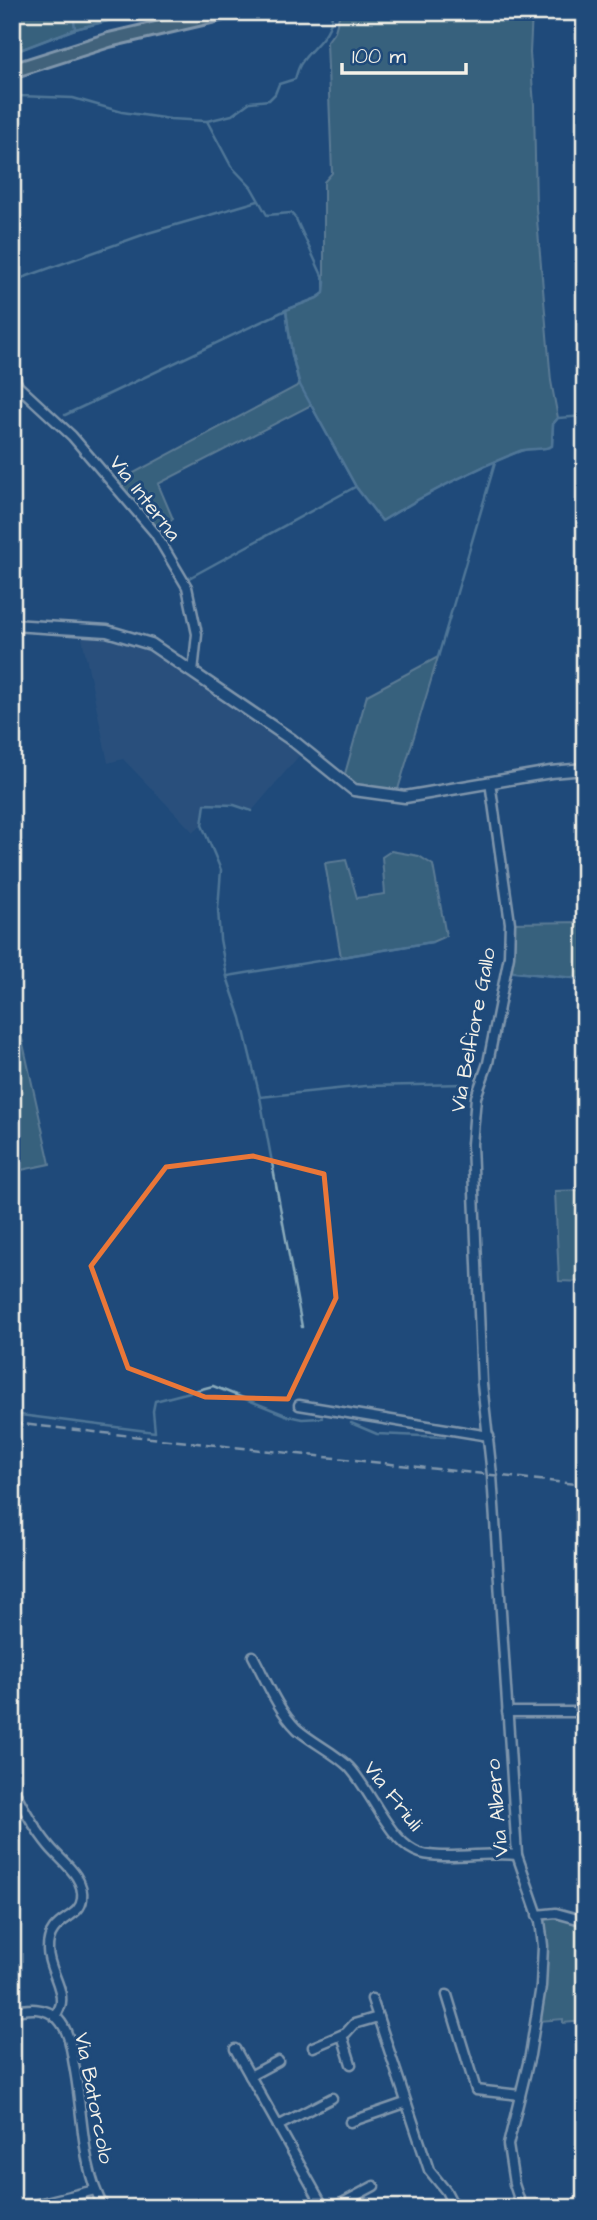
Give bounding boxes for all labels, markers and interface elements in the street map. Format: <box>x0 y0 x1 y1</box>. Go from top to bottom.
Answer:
scale bar <box>342 32 466 76</box>
text: 100 m <box>352 42 407 71</box>
street label: Via Interna <box>102 449 188 547</box>
street label: Via Belfiore Gallo <box>443 945 503 1115</box>
street label: Via Friuli <box>356 1755 430 1837</box>
street label: Via Albero <box>478 1757 516 1858</box>
street label: Via Batorcolo <box>67 2030 121 2166</box>

